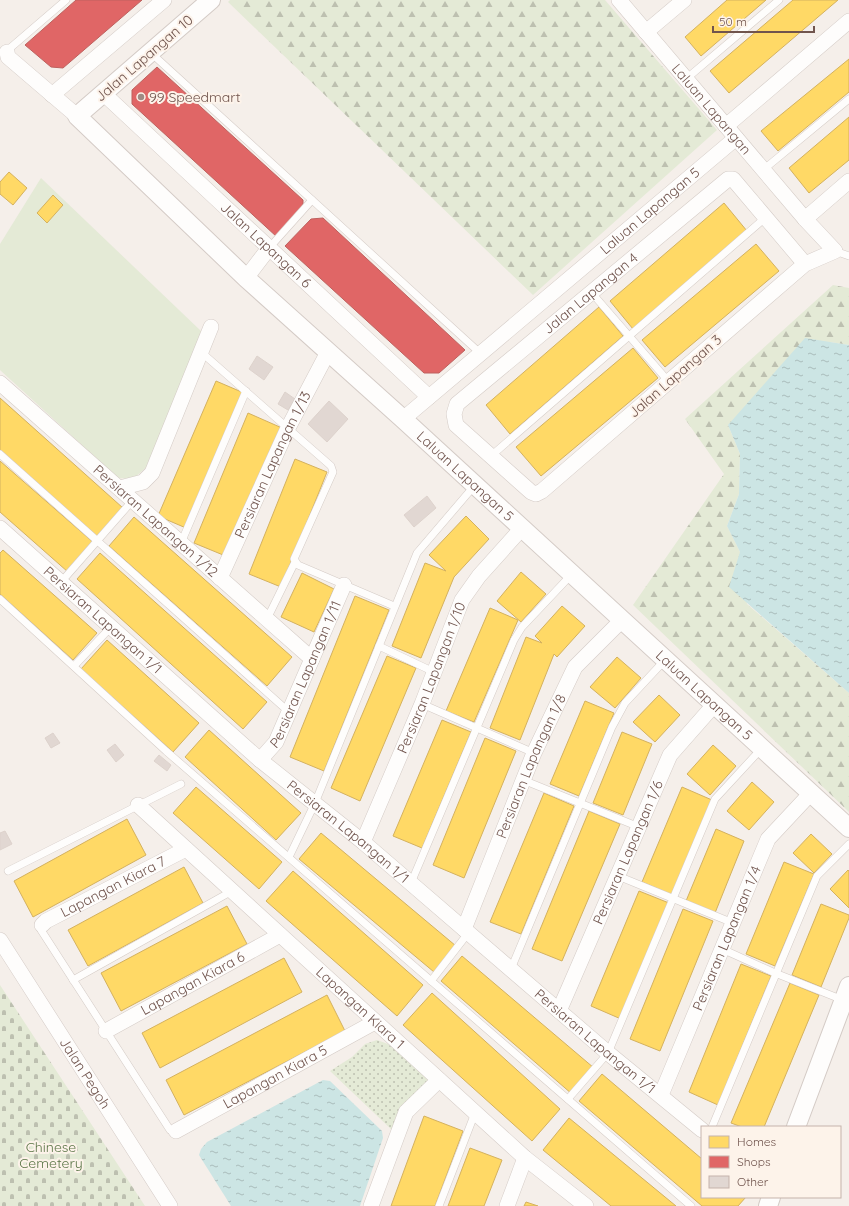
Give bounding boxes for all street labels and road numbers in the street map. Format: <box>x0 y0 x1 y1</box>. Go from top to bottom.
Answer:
street label: Jalan Lapangan 10 <box>91 11 197 105</box>
street label: Laluan Lapangan <box>668 60 755 158</box>
street label: Laluan Lapangan 5 <box>596 163 703 258</box>
street label: Jalan Lapangan 6 <box>217 198 316 292</box>
street label: Jalan Lapangan 4 <box>539 249 641 338</box>
street label: Jalan Lapangan 3 <box>625 331 725 421</box>
street label: Persiaran Lapangan 1/13 <box>230 388 315 541</box>
street label: Laluan Lapangan 5 <box>413 427 518 525</box>
street label: Persiaran Lapangan 1/12 <box>90 461 222 581</box>
street label: Persiaran Lapangan 1/1 <box>40 562 166 678</box>
street label: Persiaran Lapangan 1/11 <box>266 598 345 752</box>
street label: Persiaran Lapangan 1/10 <box>393 599 469 756</box>
street label: Laluan Lapangan 5 <box>652 646 756 744</box>
street label: Persiaran Lapangan 1/8 <box>492 691 570 841</box>
street label: Persiaran Lapangan 1/1 <box>283 776 413 887</box>
street label: Persiaran Lapangan 1/6 <box>589 777 667 927</box>
street label: Lapangan Kiara 7 <box>57 852 169 921</box>
street label: Persiaran Lapangan 1/4 <box>688 863 765 1013</box>
street label: Lapangan Kiara 6 <box>138 947 248 1019</box>
street label: Lapangan Kiara 1 <box>312 963 408 1053</box>
street label: Persiaran Lapangan 1/1 <box>531 985 659 1097</box>
street label: Jalan Pegoh <box>56 1034 115 1112</box>
street label: Lapangan Kiara 5 <box>220 1041 330 1113</box>

